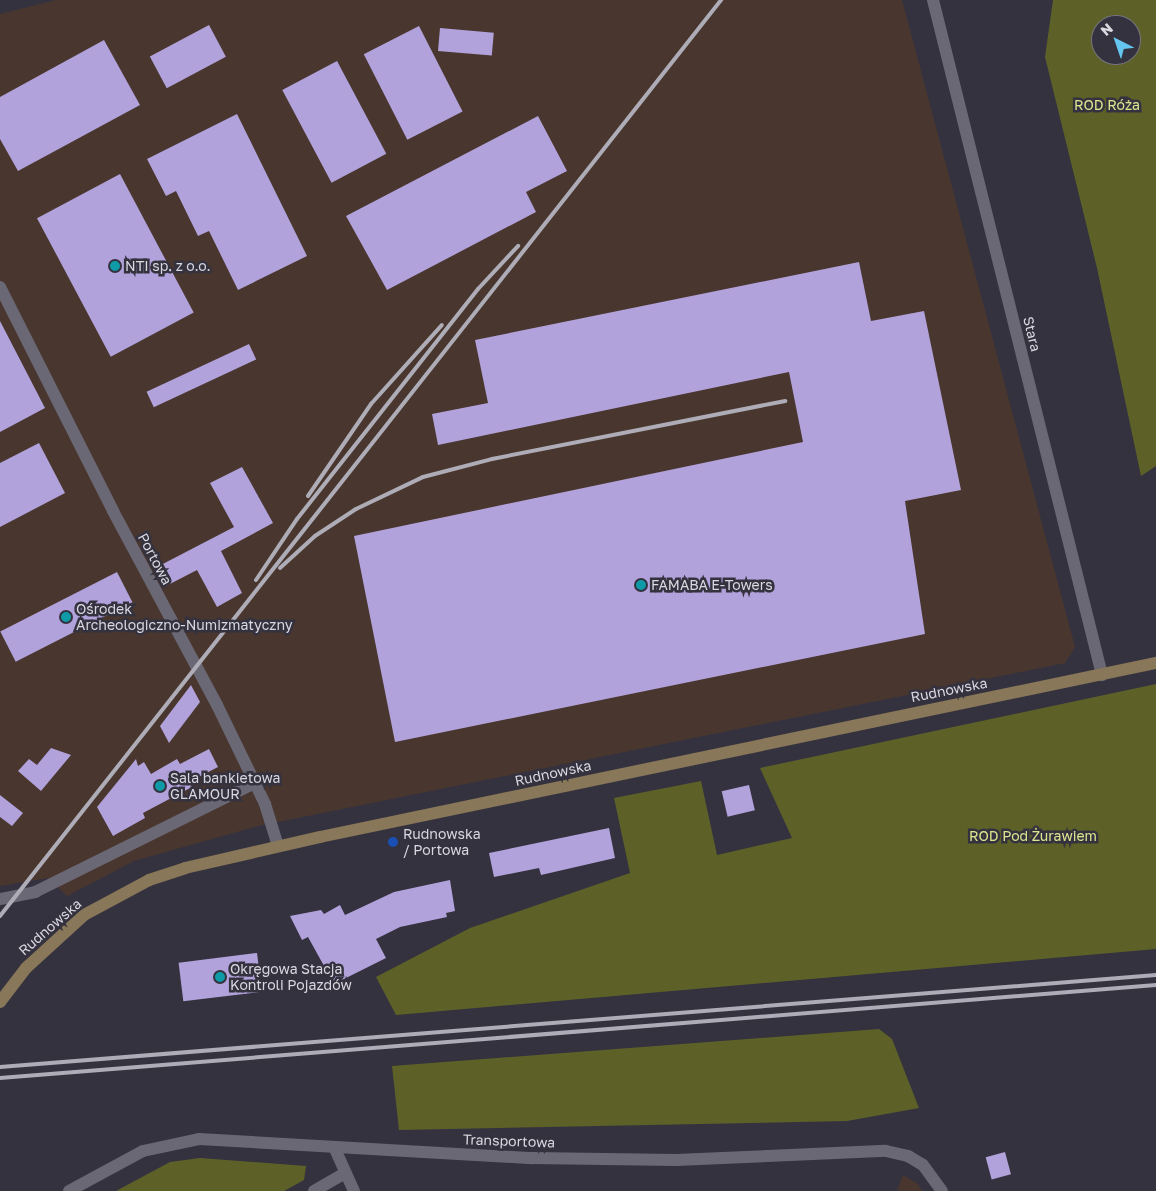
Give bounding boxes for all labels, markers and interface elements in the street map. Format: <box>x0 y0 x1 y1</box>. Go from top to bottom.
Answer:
north arrow <box>1091 15 1141 65</box>
text: N <box>1097 19 1116 39</box>
park label: ROD Róża <box>1074 97 1140 113</box>
place label: NTI sp. z o.o. <box>125 258 211 274</box>
marker: NTI sp. z o.o. <box>109 260 121 272</box>
street label: Stara <box>1020 315 1044 353</box>
street label: Portowa <box>134 530 176 588</box>
place label: FAMABA E-Towers <box>651 577 773 593</box>
marker: FAMABA E-Towers <box>635 579 647 591</box>
place label: Ośrodek Archeologiczno-Numizmatyczny <box>76 601 293 634</box>
marker: Ośrodek Archeologiczno-Numizmatyczny <box>60 611 72 623</box>
street label: Rudnowska <box>909 674 989 706</box>
street label: Rudnowska <box>513 757 593 789</box>
place label: Sala bankietowa GLAMOUR <box>170 770 281 802</box>
marker: Sala bankietowa GLAMOUR <box>154 780 166 792</box>
place label: Rudnowska / Portowa <box>403 826 481 859</box>
park label: ROD Pod Żurawiem <box>969 828 1097 844</box>
marker: Rudnowska / Portowa <box>387 836 399 848</box>
street label: Rudnowska <box>15 895 85 959</box>
place label: Okręgowa Stacja Kontroli Pojazdów <box>230 961 352 994</box>
marker: Okręgowa Stacja Kontroli Pojazdów <box>214 971 226 983</box>
street label: Transportowa <box>463 1131 555 1151</box>

